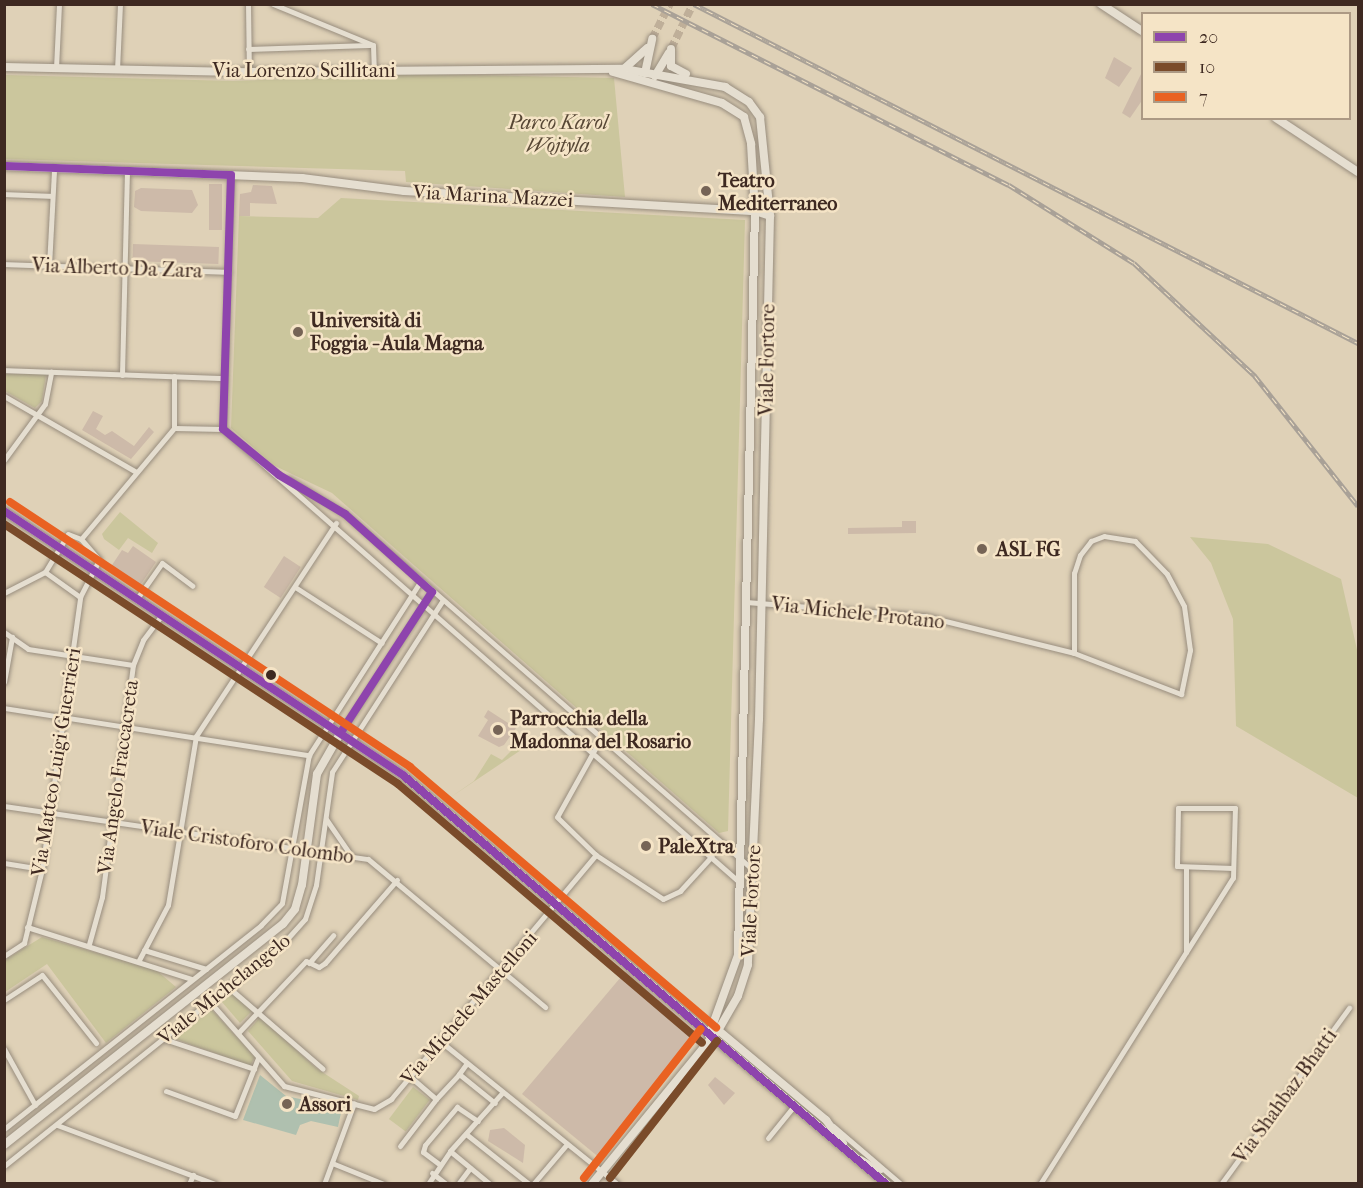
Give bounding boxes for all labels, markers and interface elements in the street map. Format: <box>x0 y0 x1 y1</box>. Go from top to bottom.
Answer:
legend <box>1141 12 1351 120</box>
text: 20 <box>1199 27 1218 48</box>
text: 10 <box>1199 57 1215 78</box>
street label: Via Lorenzo Scillitani <box>212 58 396 82</box>
text: 7 <box>1199 87 1208 108</box>
park label: Parco Karol Wojtyla <box>508 111 608 158</box>
place label: Teatro Mediterraneo <box>718 168 837 215</box>
street label: Via Marina Mazzei <box>412 180 574 212</box>
marker: Teatro Mediterraneo <box>699 184 713 198</box>
street label: Via Alberto Da Zara <box>31 253 203 283</box>
street label: Viale Fortore <box>754 304 780 416</box>
place label: Università di Foggia - Aula Magna <box>310 308 484 355</box>
marker: Università di Foggia - Aula Magna <box>291 325 305 339</box>
place label: ASL FG <box>996 537 1061 561</box>
marker: ASL FG <box>973 540 991 558</box>
street label: Via Michele Protano <box>770 592 946 634</box>
street label: Via Matteo Luigi Guerrieri <box>26 646 86 878</box>
unlabelled marker <box>265 669 277 681</box>
street label: Via Angelo Fraccacreta <box>92 678 144 876</box>
place label: Parrocchia della Madonna del Rosario <box>510 706 691 753</box>
marker: Parrocchia della Madonna del Rosario <box>491 723 505 737</box>
street label: Viale Cristoforo Colombo <box>139 815 355 869</box>
place label: PaleXtra <box>658 834 734 858</box>
marker: PaleXtra <box>639 839 653 853</box>
street label: Viale Fortore <box>736 844 766 958</box>
street label: Via Michele Mastelloni <box>396 926 542 1090</box>
street label: Viale Michelangelo <box>153 928 295 1050</box>
street label: Via Shahbaz Bhatti <box>1228 1024 1342 1168</box>
place label: Assori <box>299 1092 351 1116</box>
marker: Assori <box>280 1097 294 1111</box>

